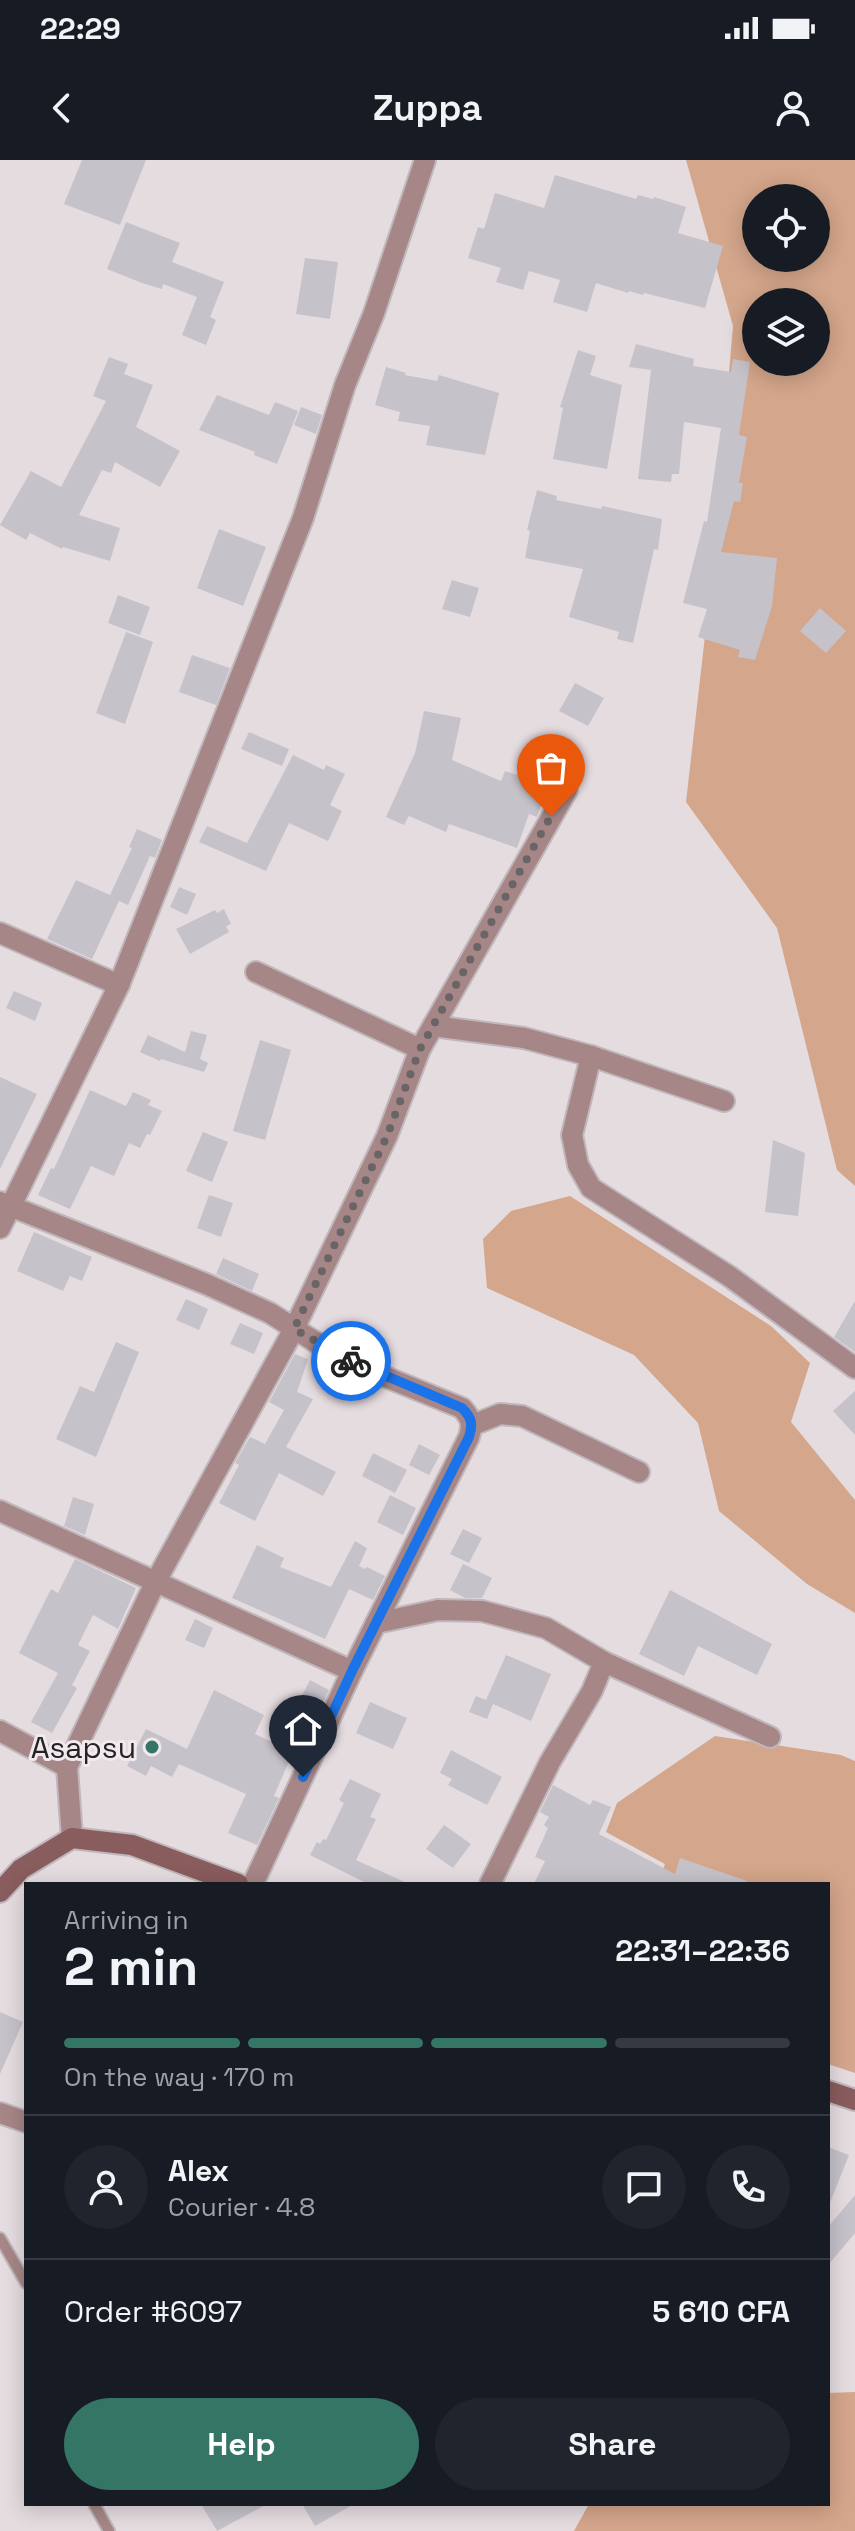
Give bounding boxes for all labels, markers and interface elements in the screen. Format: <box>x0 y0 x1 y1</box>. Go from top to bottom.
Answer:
text: 22:29 <box>40 9 121 48</box>
text: Zuppa <box>373 85 482 131</box>
icon: back <box>40 86 84 130</box>
icon: person <box>771 86 815 130</box>
map controls <box>742 184 830 376</box>
button: locate <box>742 184 830 272</box>
button: layers <box>742 288 830 376</box>
pin <box>517 734 585 816</box>
icon: bag <box>529 746 573 790</box>
courier <box>311 1321 391 1401</box>
icon: bike <box>329 1339 373 1383</box>
pin <box>269 1695 337 1777</box>
icon: home <box>281 1707 325 1751</box>
place label: Asapsu <box>31 1728 136 1767</box>
marker: Asapsu <box>143 1738 161 1756</box>
text: Arriving in <box>64 1903 188 1937</box>
text: 22:31–22:36 <box>615 1931 790 1970</box>
text: 2 min <box>64 1934 198 2000</box>
text: On the way · 170 m <box>64 2060 294 2094</box>
button: person <box>64 2145 148 2229</box>
button: chat <box>602 2145 686 2229</box>
button: phone <box>706 2145 790 2229</box>
text: Alex <box>168 2151 229 2190</box>
text: Courier · 4.8 <box>168 2190 315 2224</box>
text: Order #6097 <box>64 2292 242 2331</box>
text: 5 610 CFA <box>652 2292 790 2331</box>
button: Help <box>64 2398 419 2490</box>
button: Share <box>435 2398 790 2490</box>

